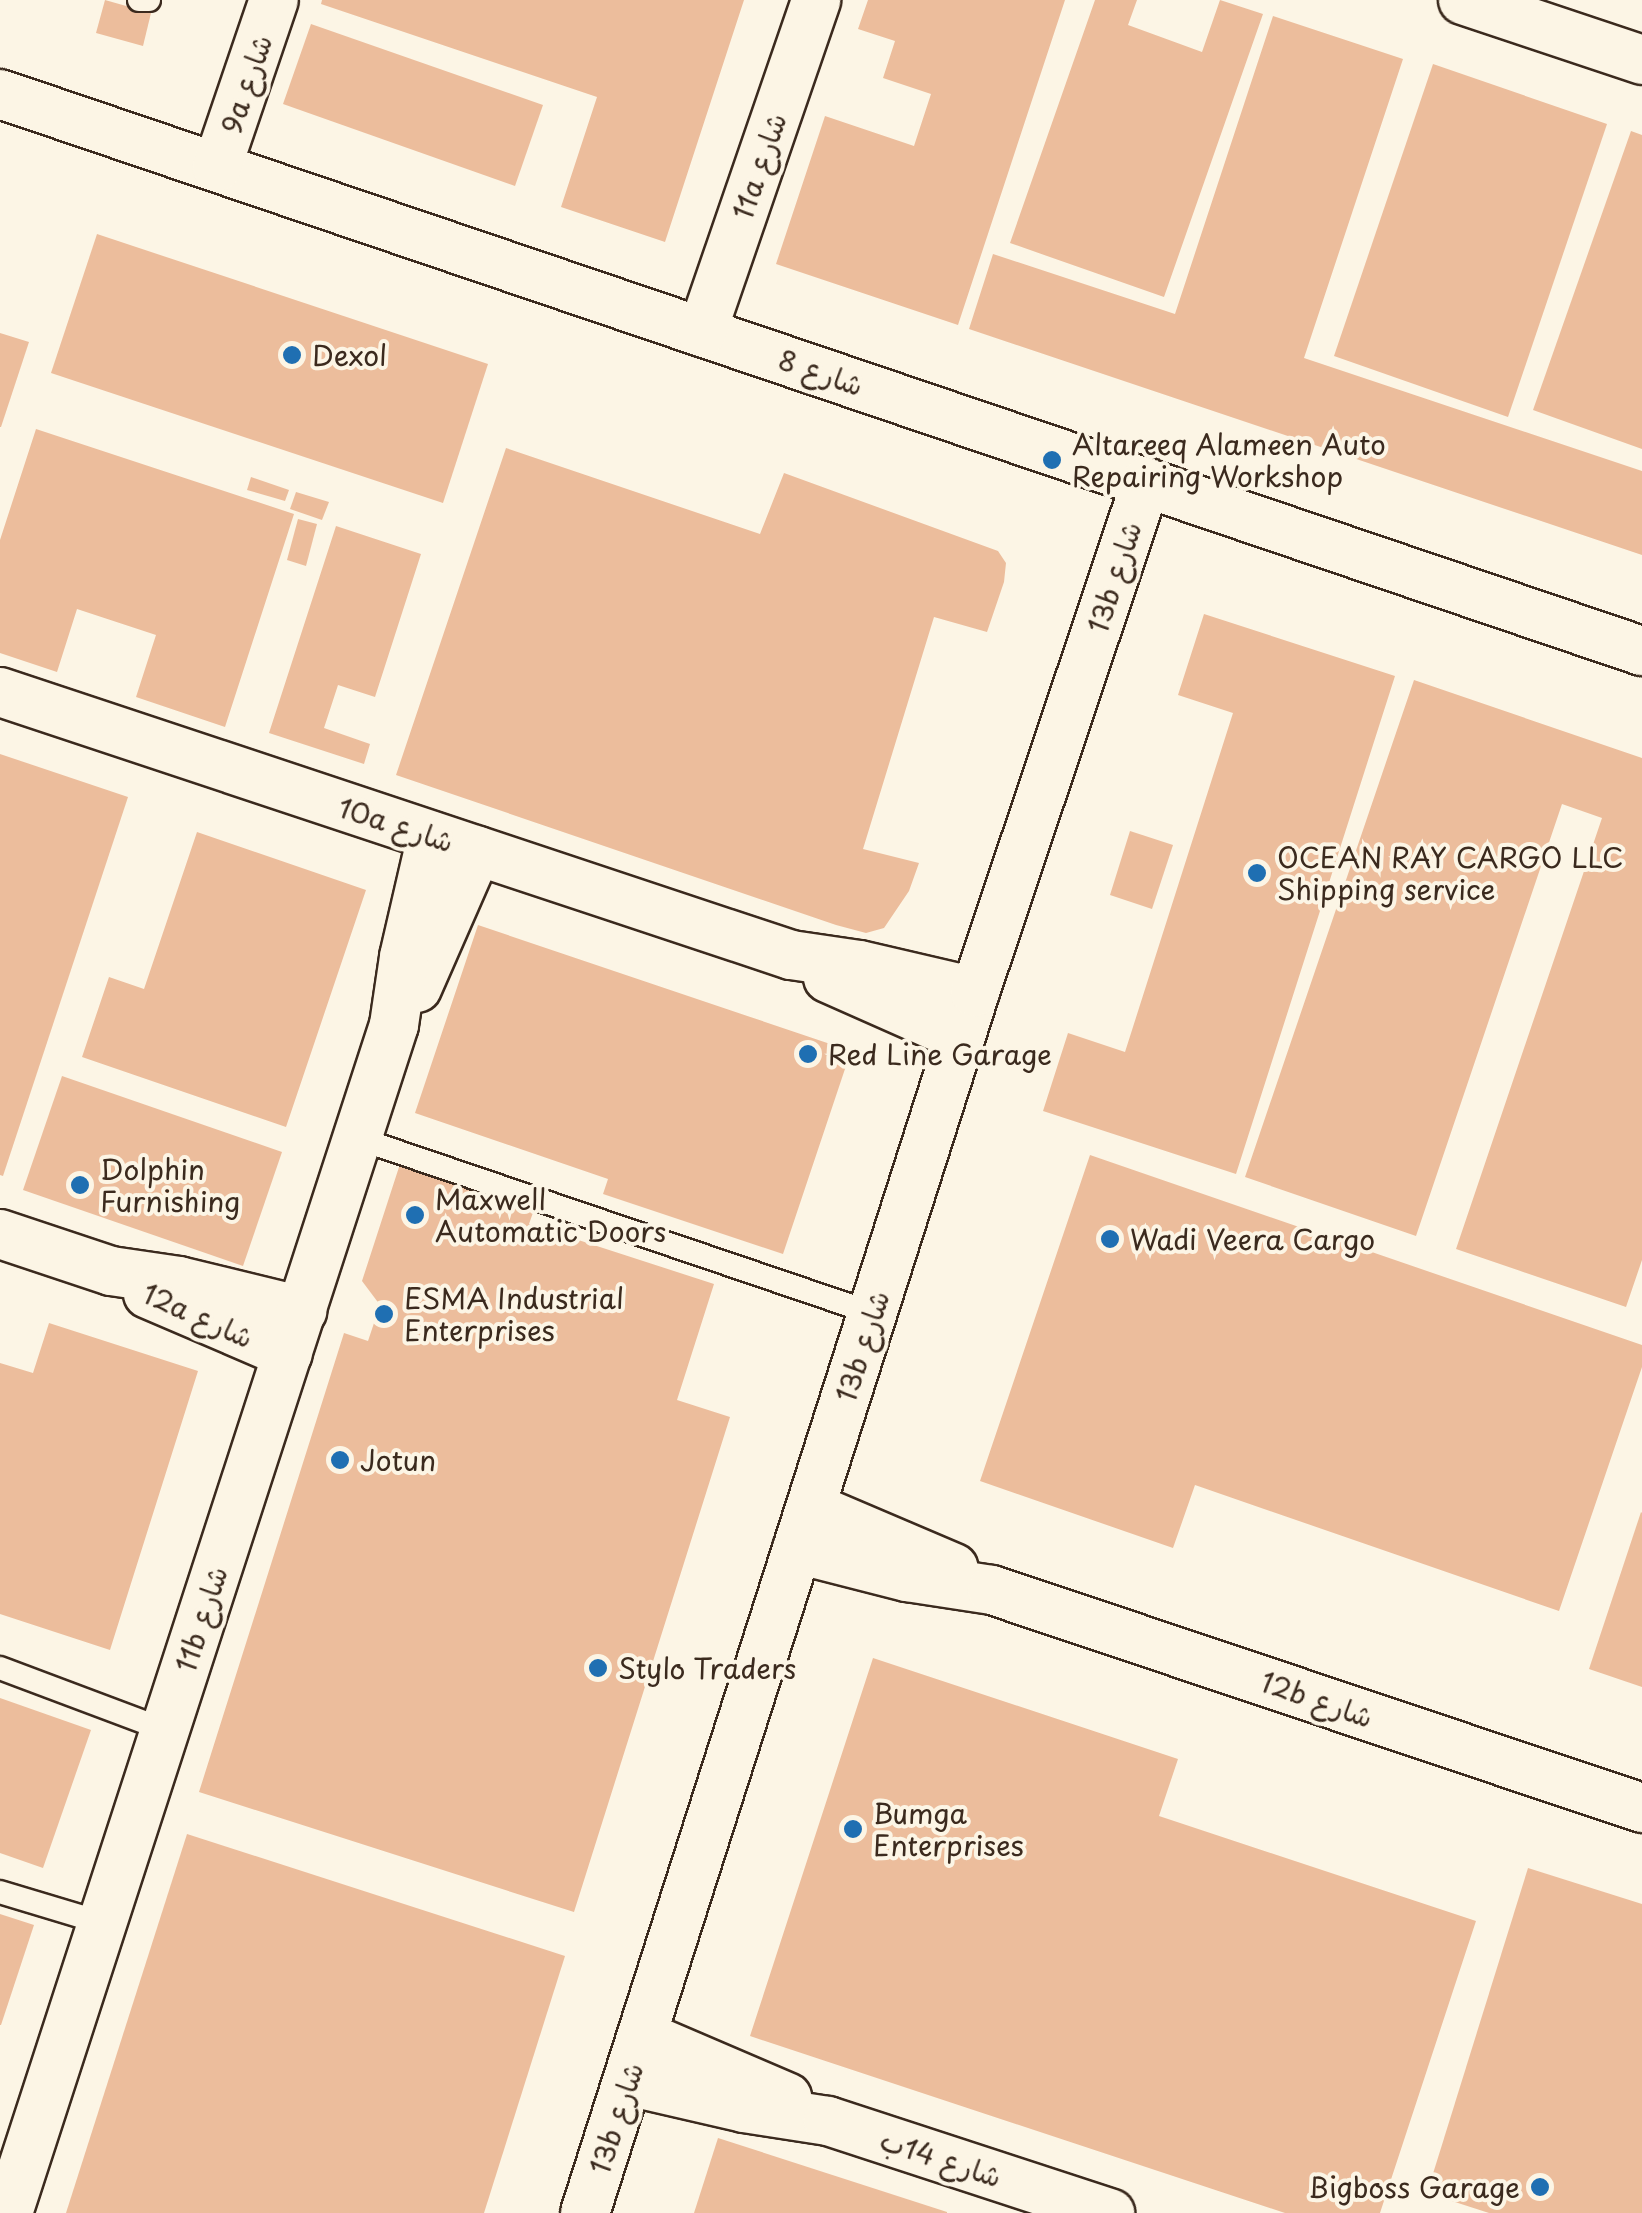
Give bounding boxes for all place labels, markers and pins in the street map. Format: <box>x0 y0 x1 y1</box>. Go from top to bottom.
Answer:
place label: Dexol <box>312 338 387 372</box>
marker: Dexol <box>281 344 303 366</box>
place label: Altareeq Alameen Auto Repairing Workshop <box>1072 427 1393 493</box>
marker: Altareeq Alameen Auto Repairing Workshop <box>1041 449 1063 471</box>
place label: OCEAN RAY CARGO LLC Shipping service <box>1277 840 1625 906</box>
marker: OCEAN RAY CARGO LLC Shipping service <box>1246 862 1268 884</box>
place label: Red Line Garage <box>828 1037 1054 1071</box>
marker: Red Line Garage <box>797 1043 819 1065</box>
place label: Dolphin Furnishing <box>100 1152 240 1218</box>
marker: Dolphin Furnishing <box>69 1174 91 1196</box>
place label: Maxwell Automatic Doors <box>435 1182 664 1248</box>
marker: Maxwell Automatic Doors <box>404 1204 426 1226</box>
place label: Wadi Veera Cargo <box>1130 1222 1376 1256</box>
marker: Wadi Veera Cargo <box>1099 1228 1121 1250</box>
place label: ESMA Industrial Enterprises <box>404 1281 622 1347</box>
marker: ESMA Industrial Enterprises <box>373 1303 395 1325</box>
place label: Jotun <box>360 1443 436 1477</box>
marker: Jotun <box>329 1449 351 1471</box>
place label: Stylo Traders <box>618 1651 798 1685</box>
marker: Stylo Traders <box>587 1657 609 1679</box>
place label: Bumga Enterprises <box>873 1796 1024 1862</box>
marker: Bumga Enterprises <box>842 1818 864 1840</box>
place label: Bigboss Garage <box>1308 2170 1520 2204</box>
marker: Bigboss Garage <box>1529 2176 1551 2198</box>

